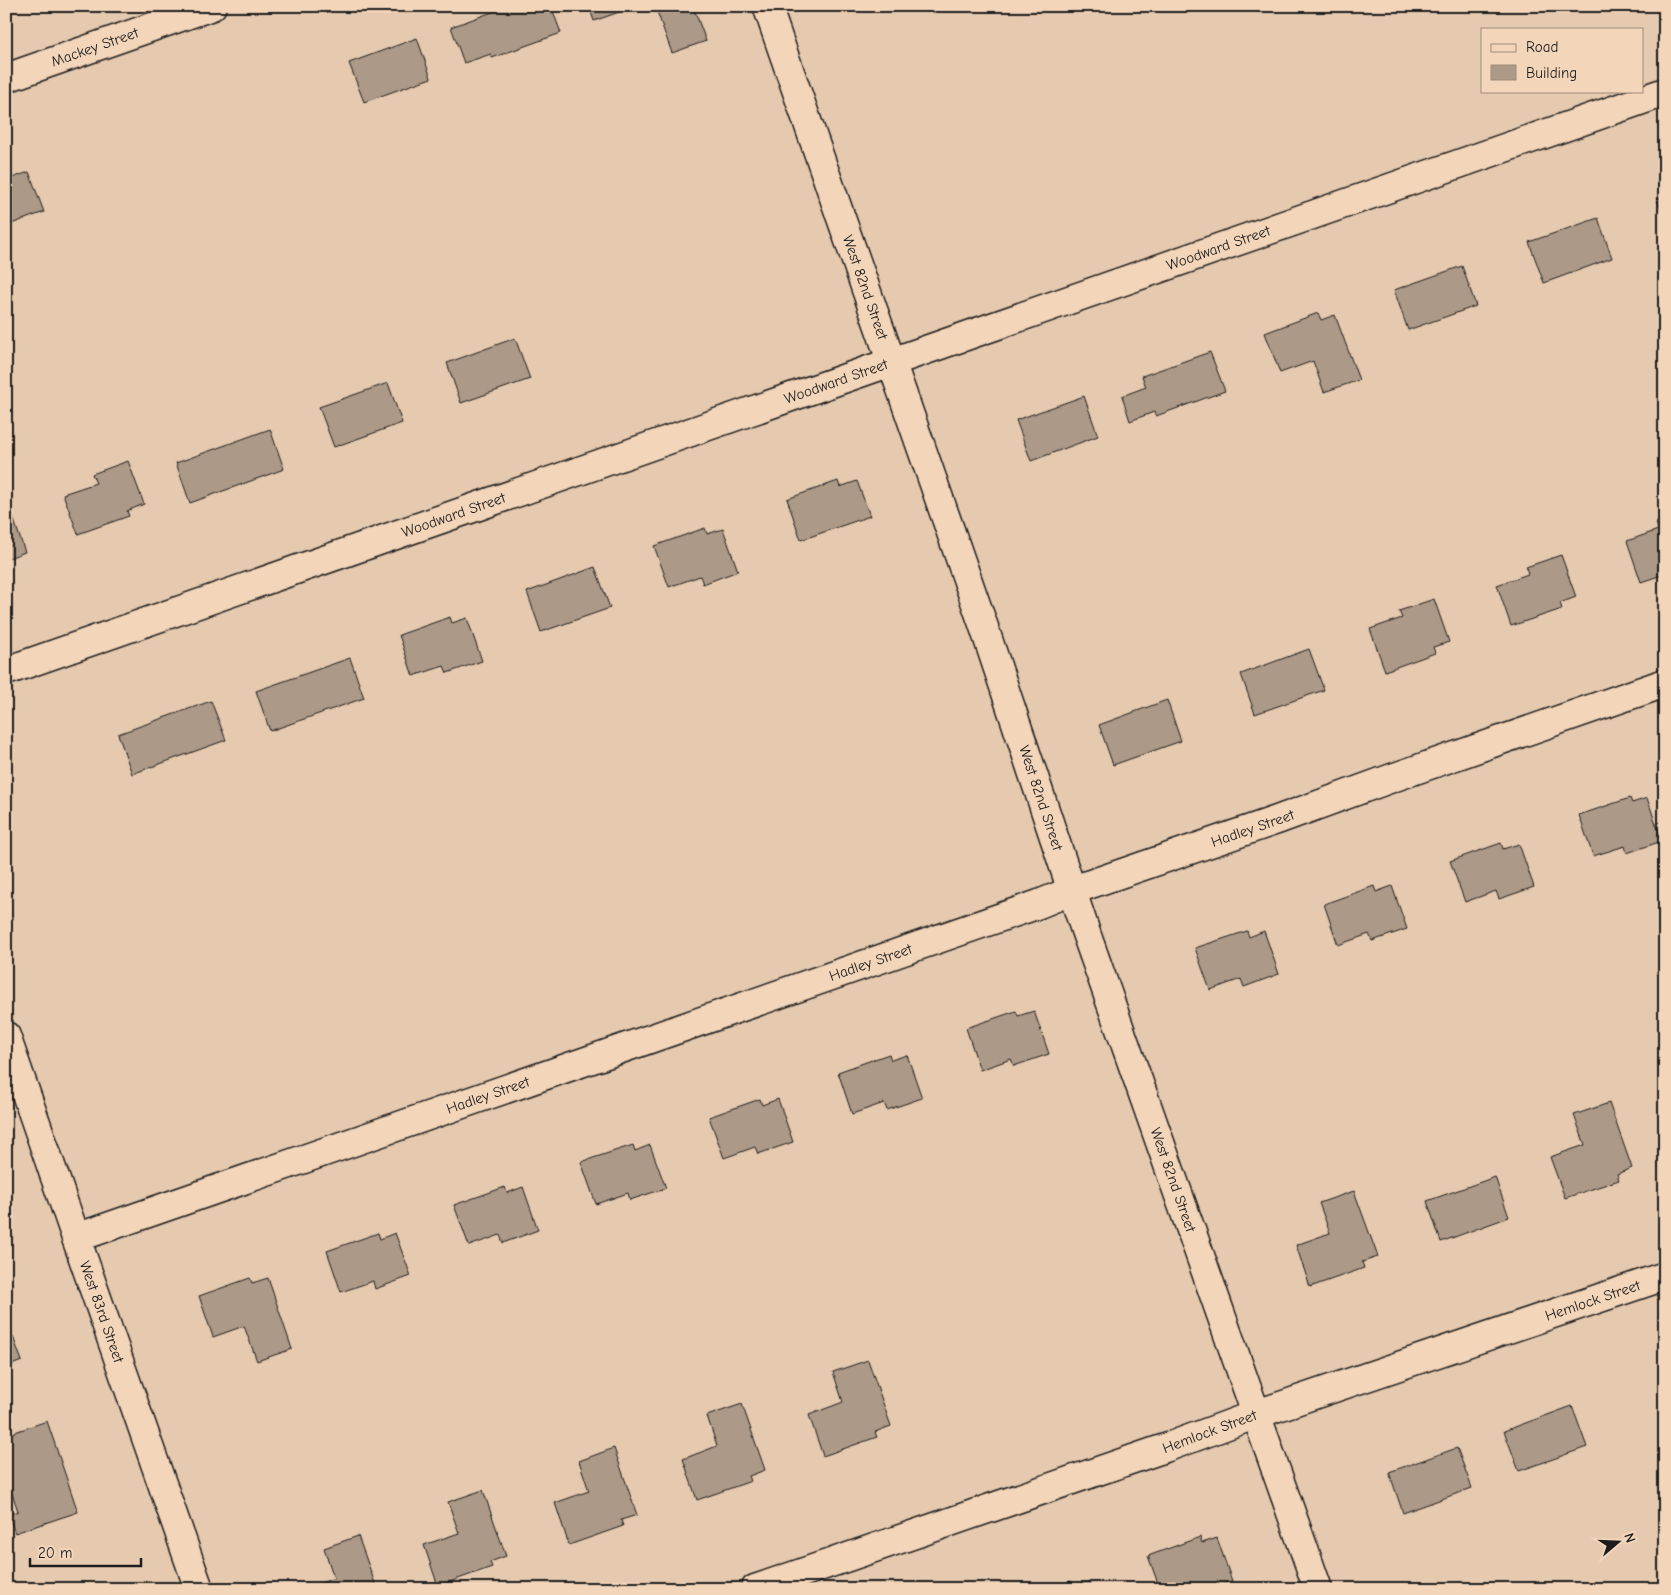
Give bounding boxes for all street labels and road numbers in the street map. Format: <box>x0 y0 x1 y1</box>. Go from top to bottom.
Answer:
street label: Mackey Street <box>49 23 141 71</box>
street label: Woodward Street <box>1164 221 1273 274</box>
street label: West 82nd Street <box>839 233 892 343</box>
street label: Woodward Street <box>782 355 891 408</box>
street label: Woodward Street <box>399 488 508 541</box>
street label: West 82nd Street <box>1015 743 1067 853</box>
street label: Hadley Street <box>1209 805 1297 851</box>
street label: Hadley Street <box>827 939 915 985</box>
street label: Hadley Street <box>444 1072 532 1118</box>
street label: West 82nd Street <box>1146 1125 1200 1235</box>
street label: West 83rd Street <box>76 1259 128 1366</box>
street label: Hemlock Street <box>1543 1276 1643 1325</box>
street label: Hemlock Street <box>1160 1406 1260 1457</box>

